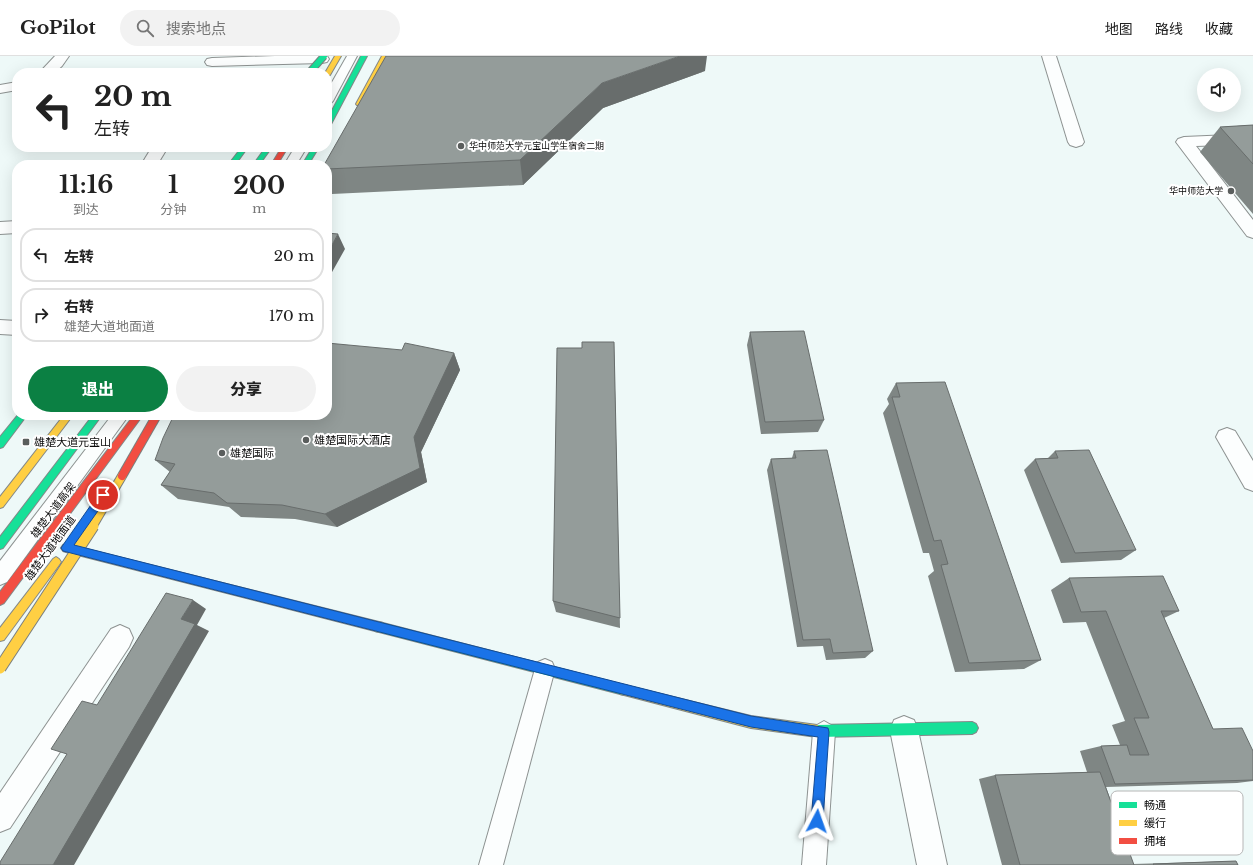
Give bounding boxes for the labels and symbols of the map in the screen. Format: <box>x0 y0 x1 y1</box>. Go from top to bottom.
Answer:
place label: 华中师范大学元宝山学生宿舍二期 <box>469 140 604 151</box>
marker: 华中师范大学元宝山学生宿舍二期 <box>456 141 466 151</box>
place label: 华中师范大学 <box>1169 185 1223 196</box>
marker: 华中师范大学 <box>1226 186 1236 196</box>
place label: 雄楚国际大酒店 <box>314 433 391 447</box>
place label: 雄楚大道元宝山 <box>34 435 111 449</box>
marker: 雄楚国际大酒店 <box>301 435 311 445</box>
marker: 雄楚大道元宝山 <box>21 437 31 447</box>
place label: 雄楚国际 <box>230 446 274 460</box>
marker: 雄楚国际 <box>217 448 227 458</box>
pin <box>86 478 120 512</box>
street label: 雄楚大道高架 <box>28 479 78 541</box>
street label: 雄楚大道地面道 <box>22 513 78 583</box>
legend <box>1111 791 1243 855</box>
text: 畅通 <box>1144 798 1166 812</box>
position arrow <box>796 800 838 842</box>
text: 缓行 <box>1144 816 1166 830</box>
text: 拥堵 <box>1144 834 1166 848</box>

